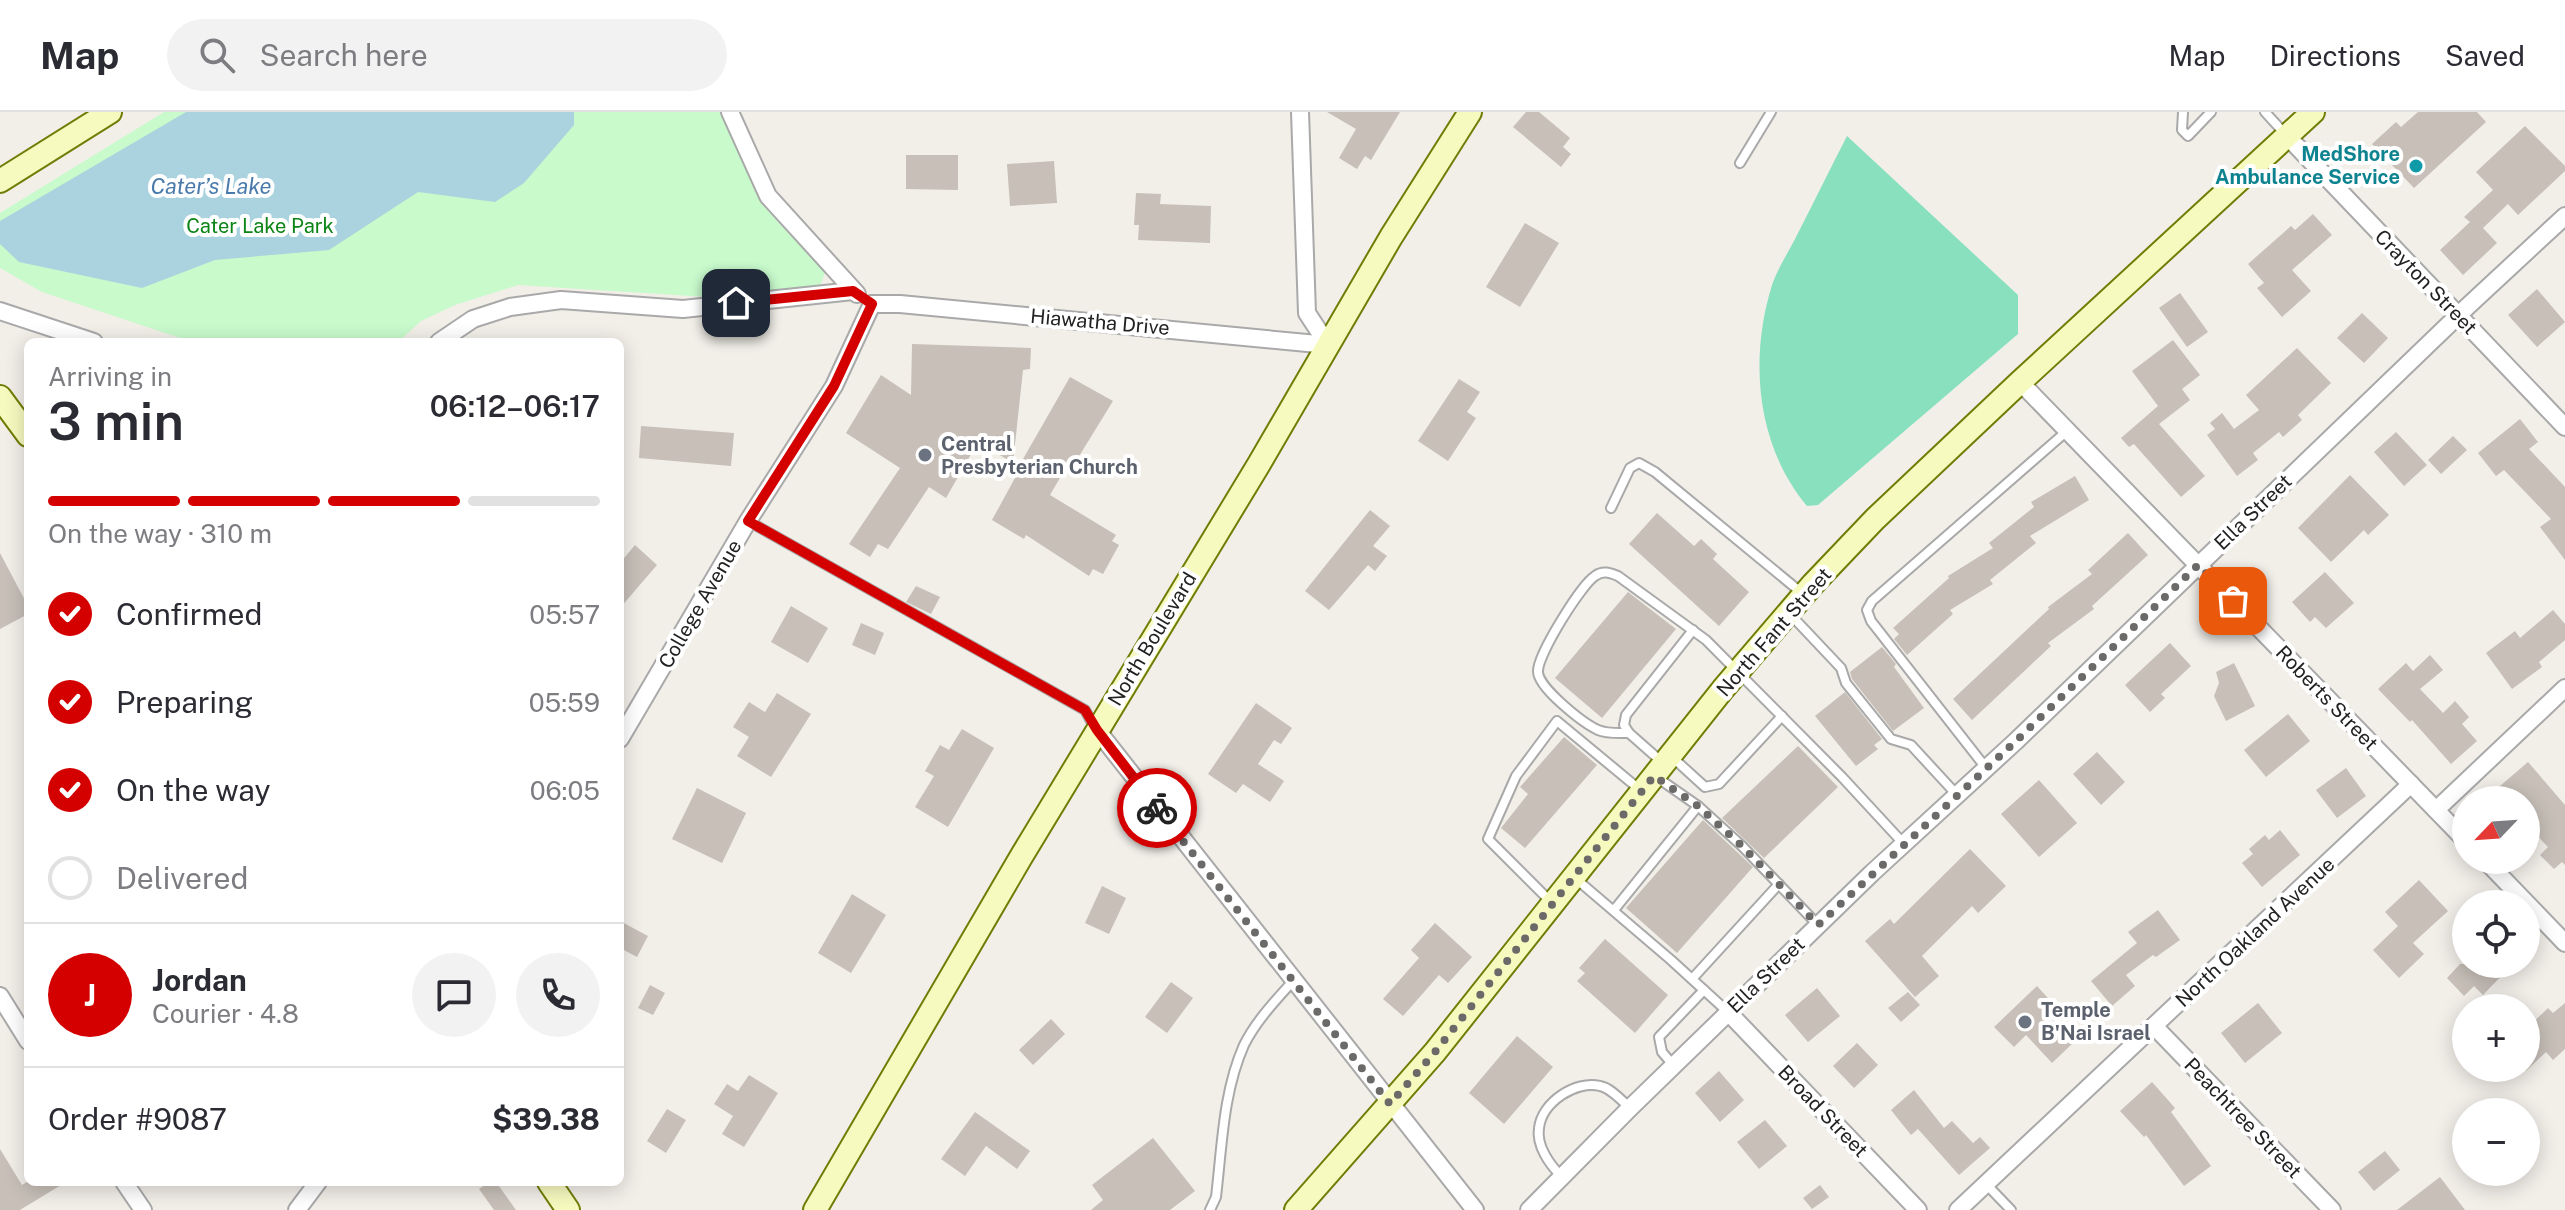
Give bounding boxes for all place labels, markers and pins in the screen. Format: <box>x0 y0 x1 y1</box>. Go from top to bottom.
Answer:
place label: MedShore Ambulance Service <box>2215 142 2400 189</box>
marker: MedShore Ambulance Service <box>2407 157 2425 175</box>
pin <box>702 269 770 337</box>
place label: Central Presbyterian Church <box>941 432 1138 479</box>
marker: Central Presbyterian Church <box>916 446 934 464</box>
pin <box>2199 567 2267 635</box>
place label: Temple B'Nai Israel <box>2041 998 2151 1045</box>
marker: Temple B'Nai Israel <box>2016 1013 2034 1031</box>

